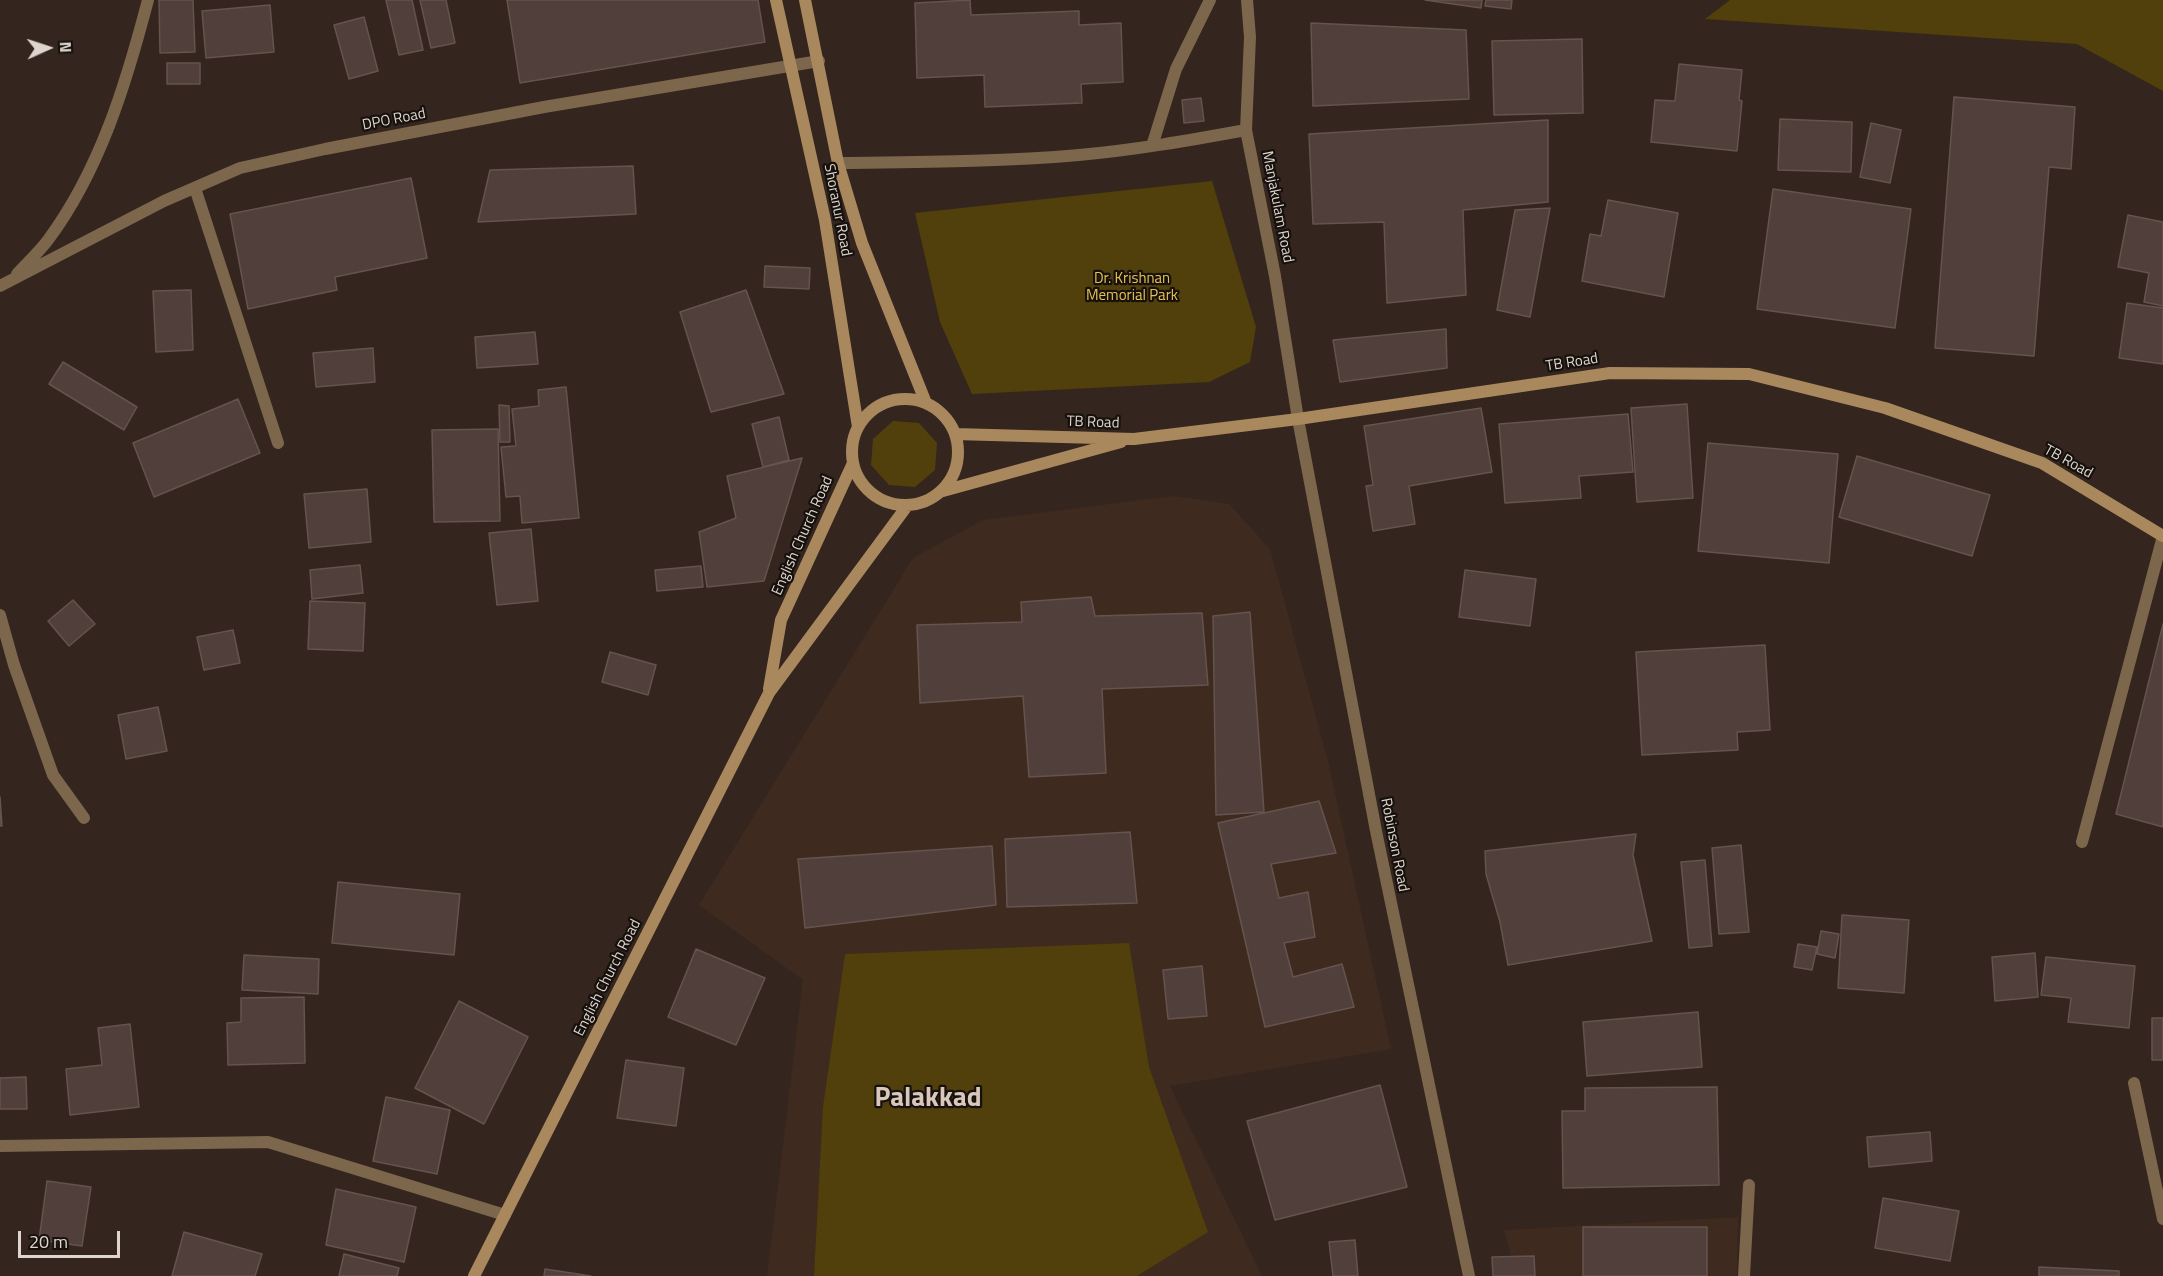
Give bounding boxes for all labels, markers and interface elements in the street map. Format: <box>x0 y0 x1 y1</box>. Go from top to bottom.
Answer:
north arrow <box>18 18 78 78</box>
text: N <box>54 41 78 53</box>
street label: DPO Road <box>361 105 427 135</box>
street label: Manjakulam Road <box>1257 150 1297 264</box>
street label: Shoranur Road <box>819 162 855 258</box>
park label: Dr. Krishnan Memorial Park <box>1086 270 1178 305</box>
street label: TB Road <box>1544 350 1600 376</box>
street label: TB Road <box>1066 413 1120 433</box>
street label: TB Road <box>2041 441 2095 483</box>
street label: English Church Road <box>769 474 837 598</box>
street label: Robinson Road <box>1376 797 1412 893</box>
street label: English Church Road <box>571 917 645 1039</box>
district label: Palakkad <box>874 1083 982 1115</box>
scale bar <box>21 1219 123 1257</box>
text: 20 m <box>29 1228 68 1255</box>

